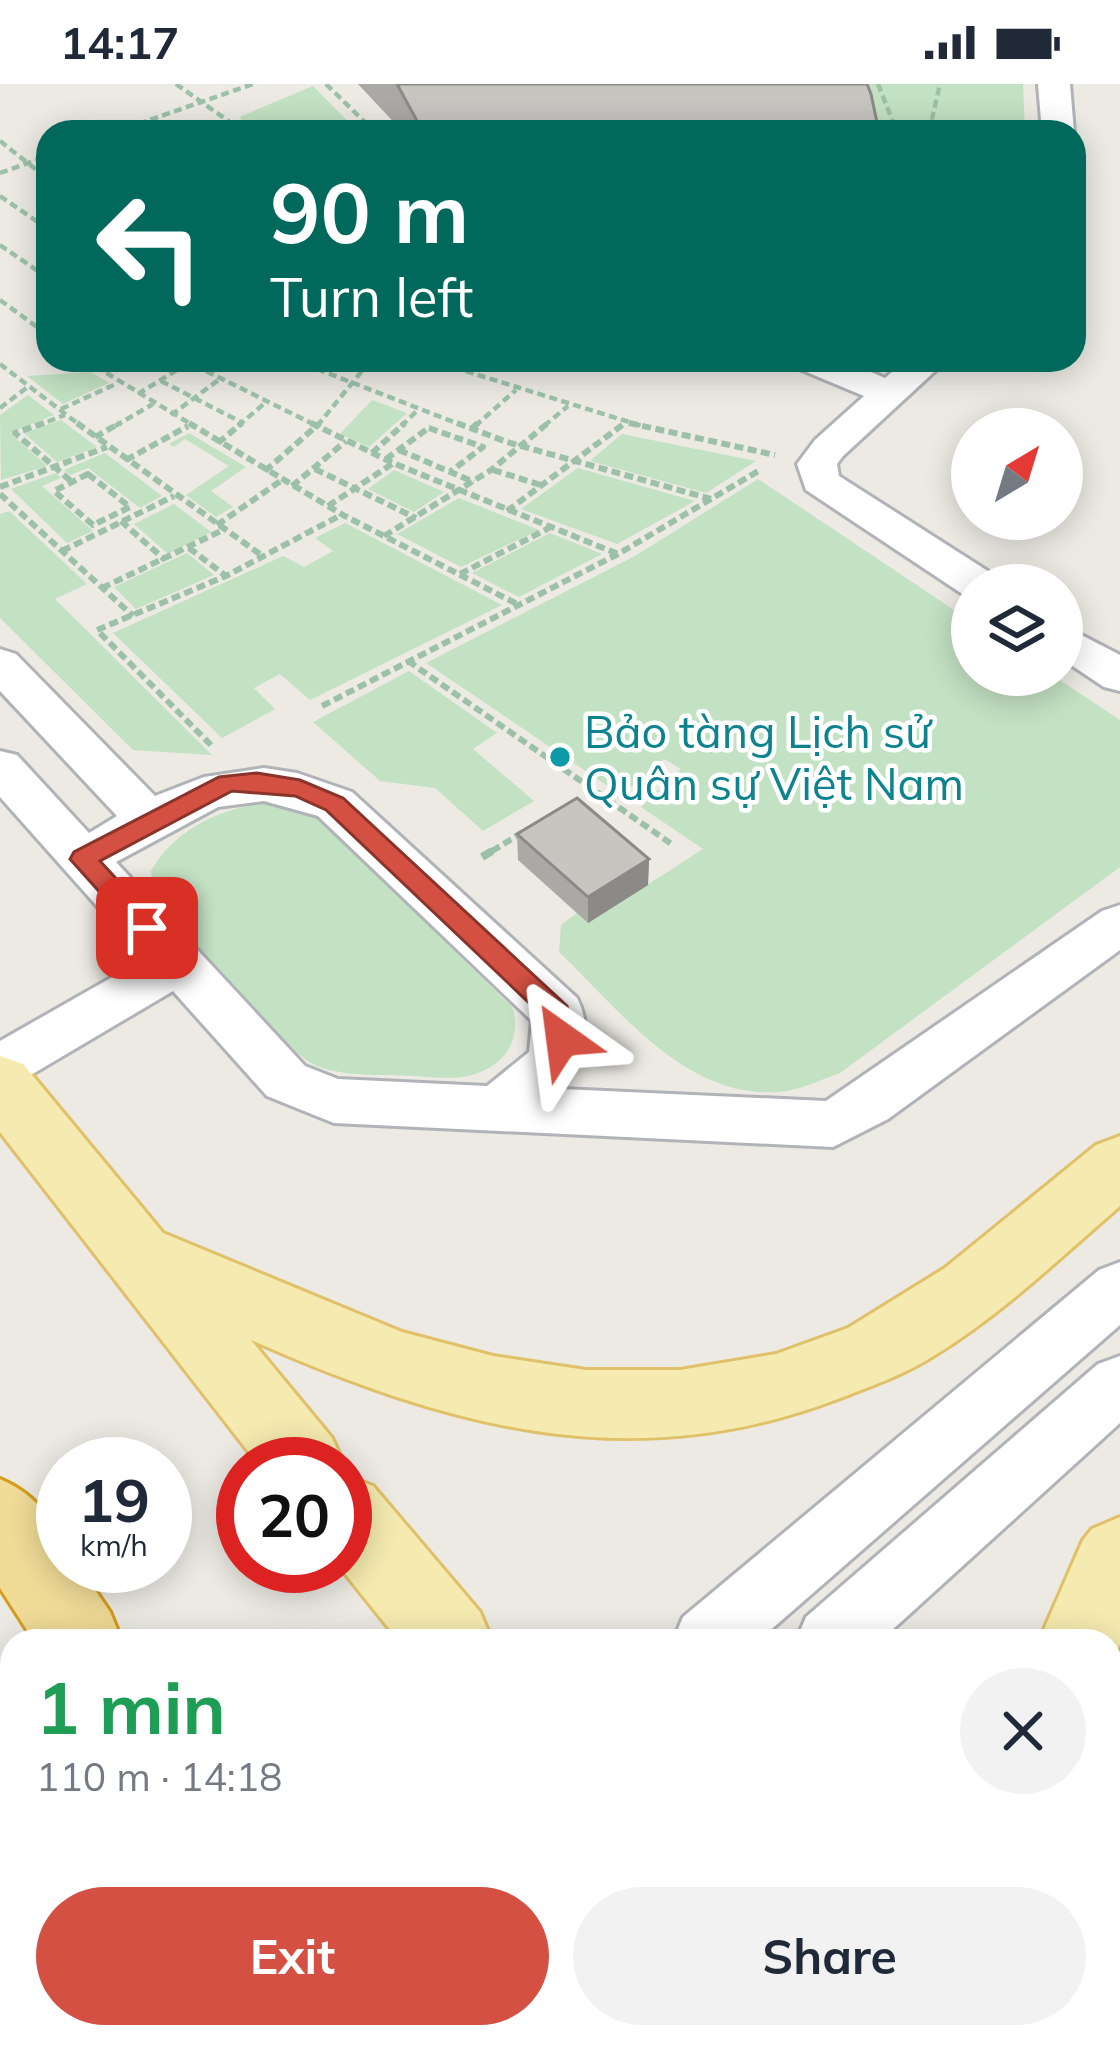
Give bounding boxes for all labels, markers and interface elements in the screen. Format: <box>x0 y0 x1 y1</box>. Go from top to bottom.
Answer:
text: 14:17 <box>60 14 179 70</box>
text: 90 m <box>270 159 469 264</box>
icon: left <box>72 168 228 324</box>
text: Turn left <box>270 263 473 331</box>
north arrow <box>951 408 1083 540</box>
map controls <box>951 408 1083 696</box>
button: layers <box>951 564 1083 696</box>
place label: Bảo tàng Lịch sử Quân sự Việt Nam <box>584 703 964 811</box>
marker: Bảo tàng Lịch sử Quân sự Việt Nam <box>547 744 573 770</box>
pin <box>96 877 198 979</box>
icon: arrive <box>114 895 180 961</box>
position arrow <box>499 976 625 1102</box>
speed limit sign: 20 <box>216 1437 372 1593</box>
text: 19 <box>78 1462 150 1537</box>
text: km/h <box>80 1526 148 1564</box>
text: 1 min <box>36 1662 226 1752</box>
button: close <box>960 1668 1086 1794</box>
text: 110 m · 14:18 <box>36 1752 282 1801</box>
button: Exit <box>36 1887 549 2025</box>
button: Share <box>573 1887 1086 2025</box>

